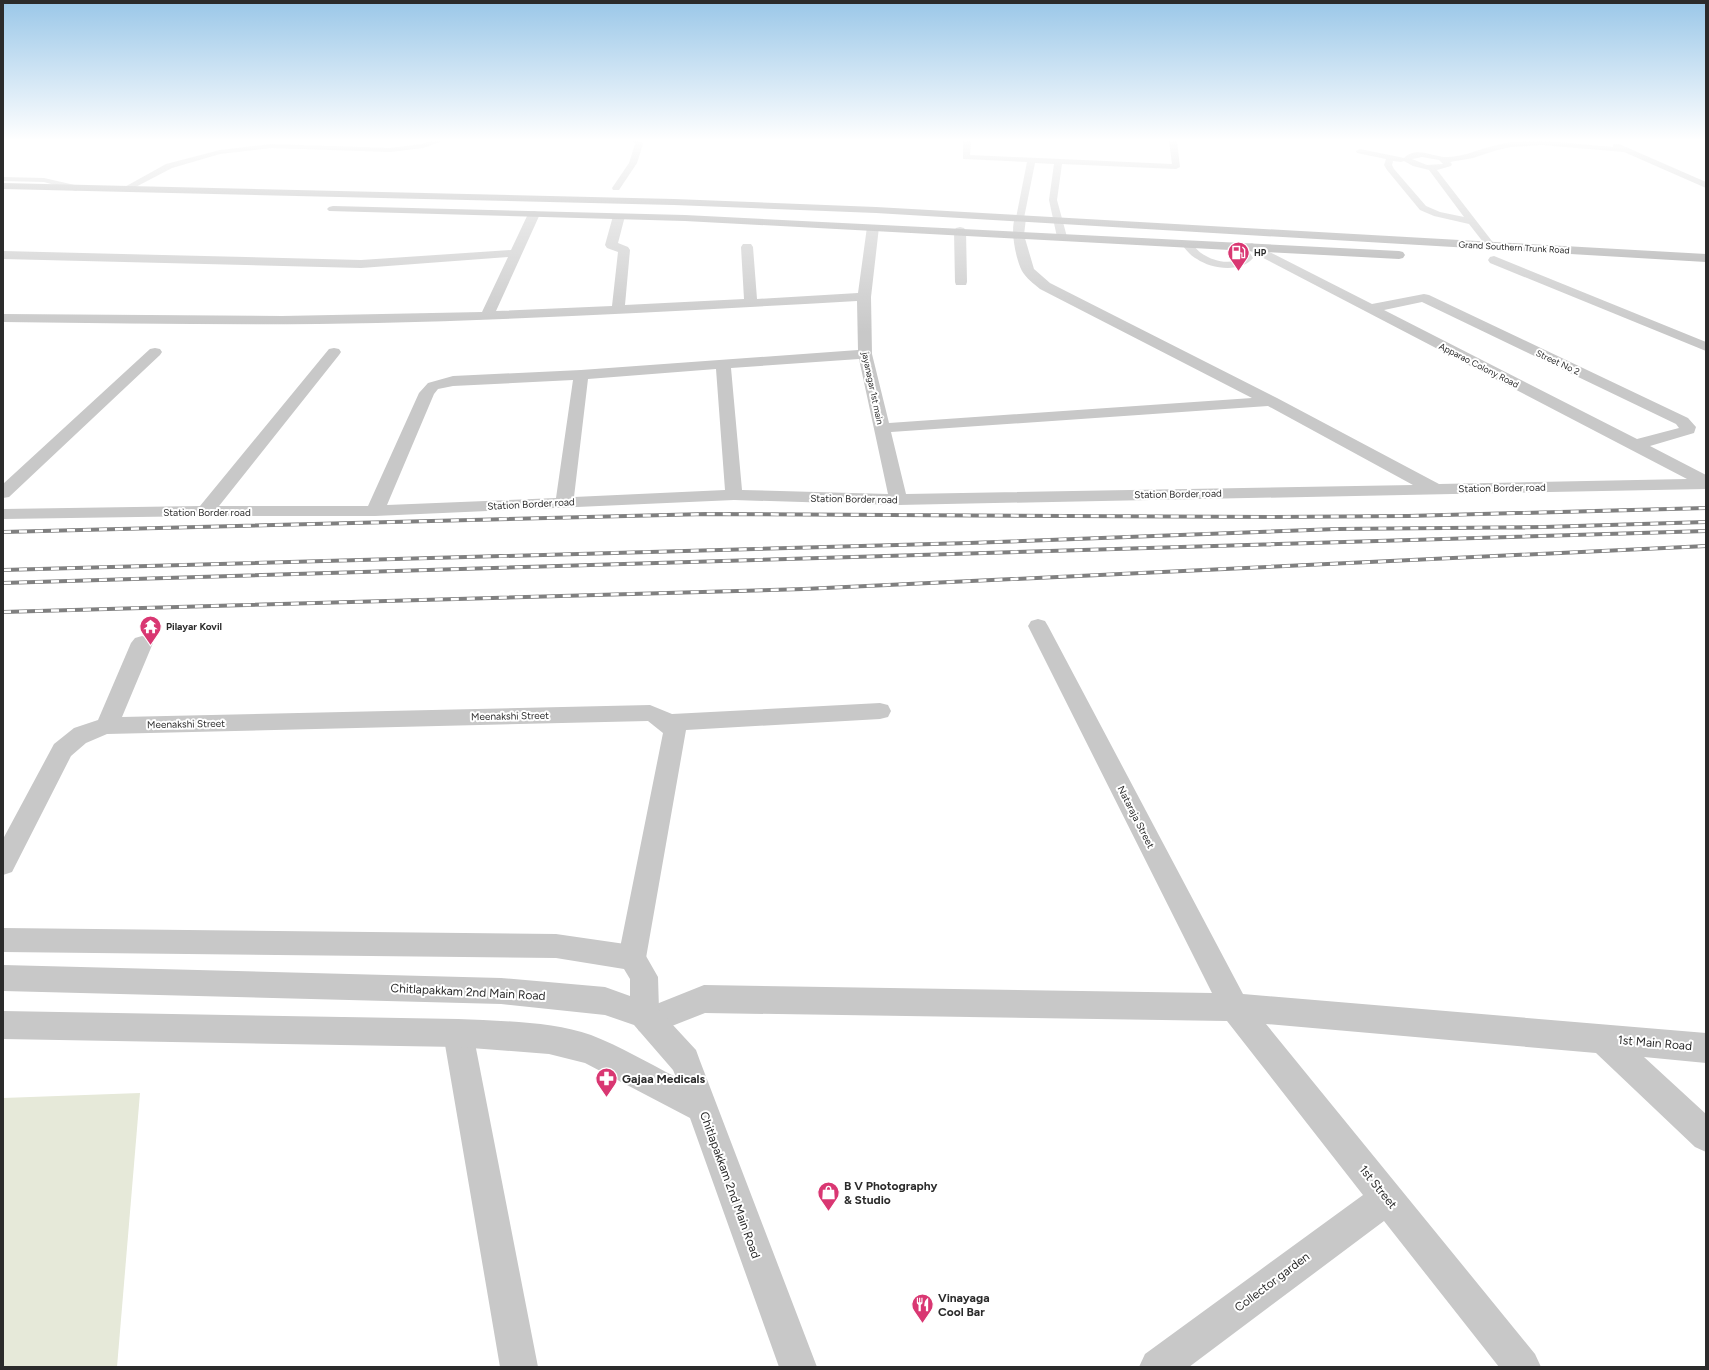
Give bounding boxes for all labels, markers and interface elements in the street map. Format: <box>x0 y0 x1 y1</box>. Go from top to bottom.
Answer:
fuel station icon: HP <box>1225 239 1251 272</box>
street label: Grand Southern Trunk Road <box>1458 239 1570 255</box>
place label: HP <box>1254 247 1267 258</box>
street label: Apparao Colony Road <box>1437 340 1521 390</box>
street label: Street No 2 <box>1534 347 1582 377</box>
street label: jayanagar 1st main <box>860 350 886 425</box>
street label: Station Border road <box>1458 481 1546 495</box>
street label: Station Border road <box>1134 487 1222 501</box>
street label: Station Border road <box>810 492 898 506</box>
street label: Station Border road <box>487 495 575 513</box>
street label: Station Border road <box>163 506 251 519</box>
temple icon: Pilayar Kovil <box>138 613 164 646</box>
place label: Pilayar Kovil <box>166 620 222 633</box>
street label: Meenakshi Street <box>471 709 549 723</box>
street label: Meenakshi Street <box>147 717 225 731</box>
street label: Nataraja Street <box>1115 784 1157 851</box>
street label: Chitlapakkam 2nd Main Road <box>390 981 546 1003</box>
street label: 1st Main Road <box>1617 1033 1693 1053</box>
pharmacy icon: Gajaa Medicals <box>593 1066 619 1099</box>
place label: Gajaa Medicals <box>622 1072 706 1086</box>
street label: Chitlapakkam 2nd Main Road <box>697 1110 763 1260</box>
street label: 1st Street <box>1356 1163 1400 1212</box>
place label: B V Photography & Studio <box>844 1179 937 1207</box>
shop icon: B V Photography & Studio <box>815 1180 841 1213</box>
street label: Collector garden <box>1232 1249 1312 1315</box>
place label: Vinayaga Cool Bar <box>938 1291 990 1319</box>
restaurant icon: Vinayaga Cool Bar <box>909 1292 935 1325</box>

